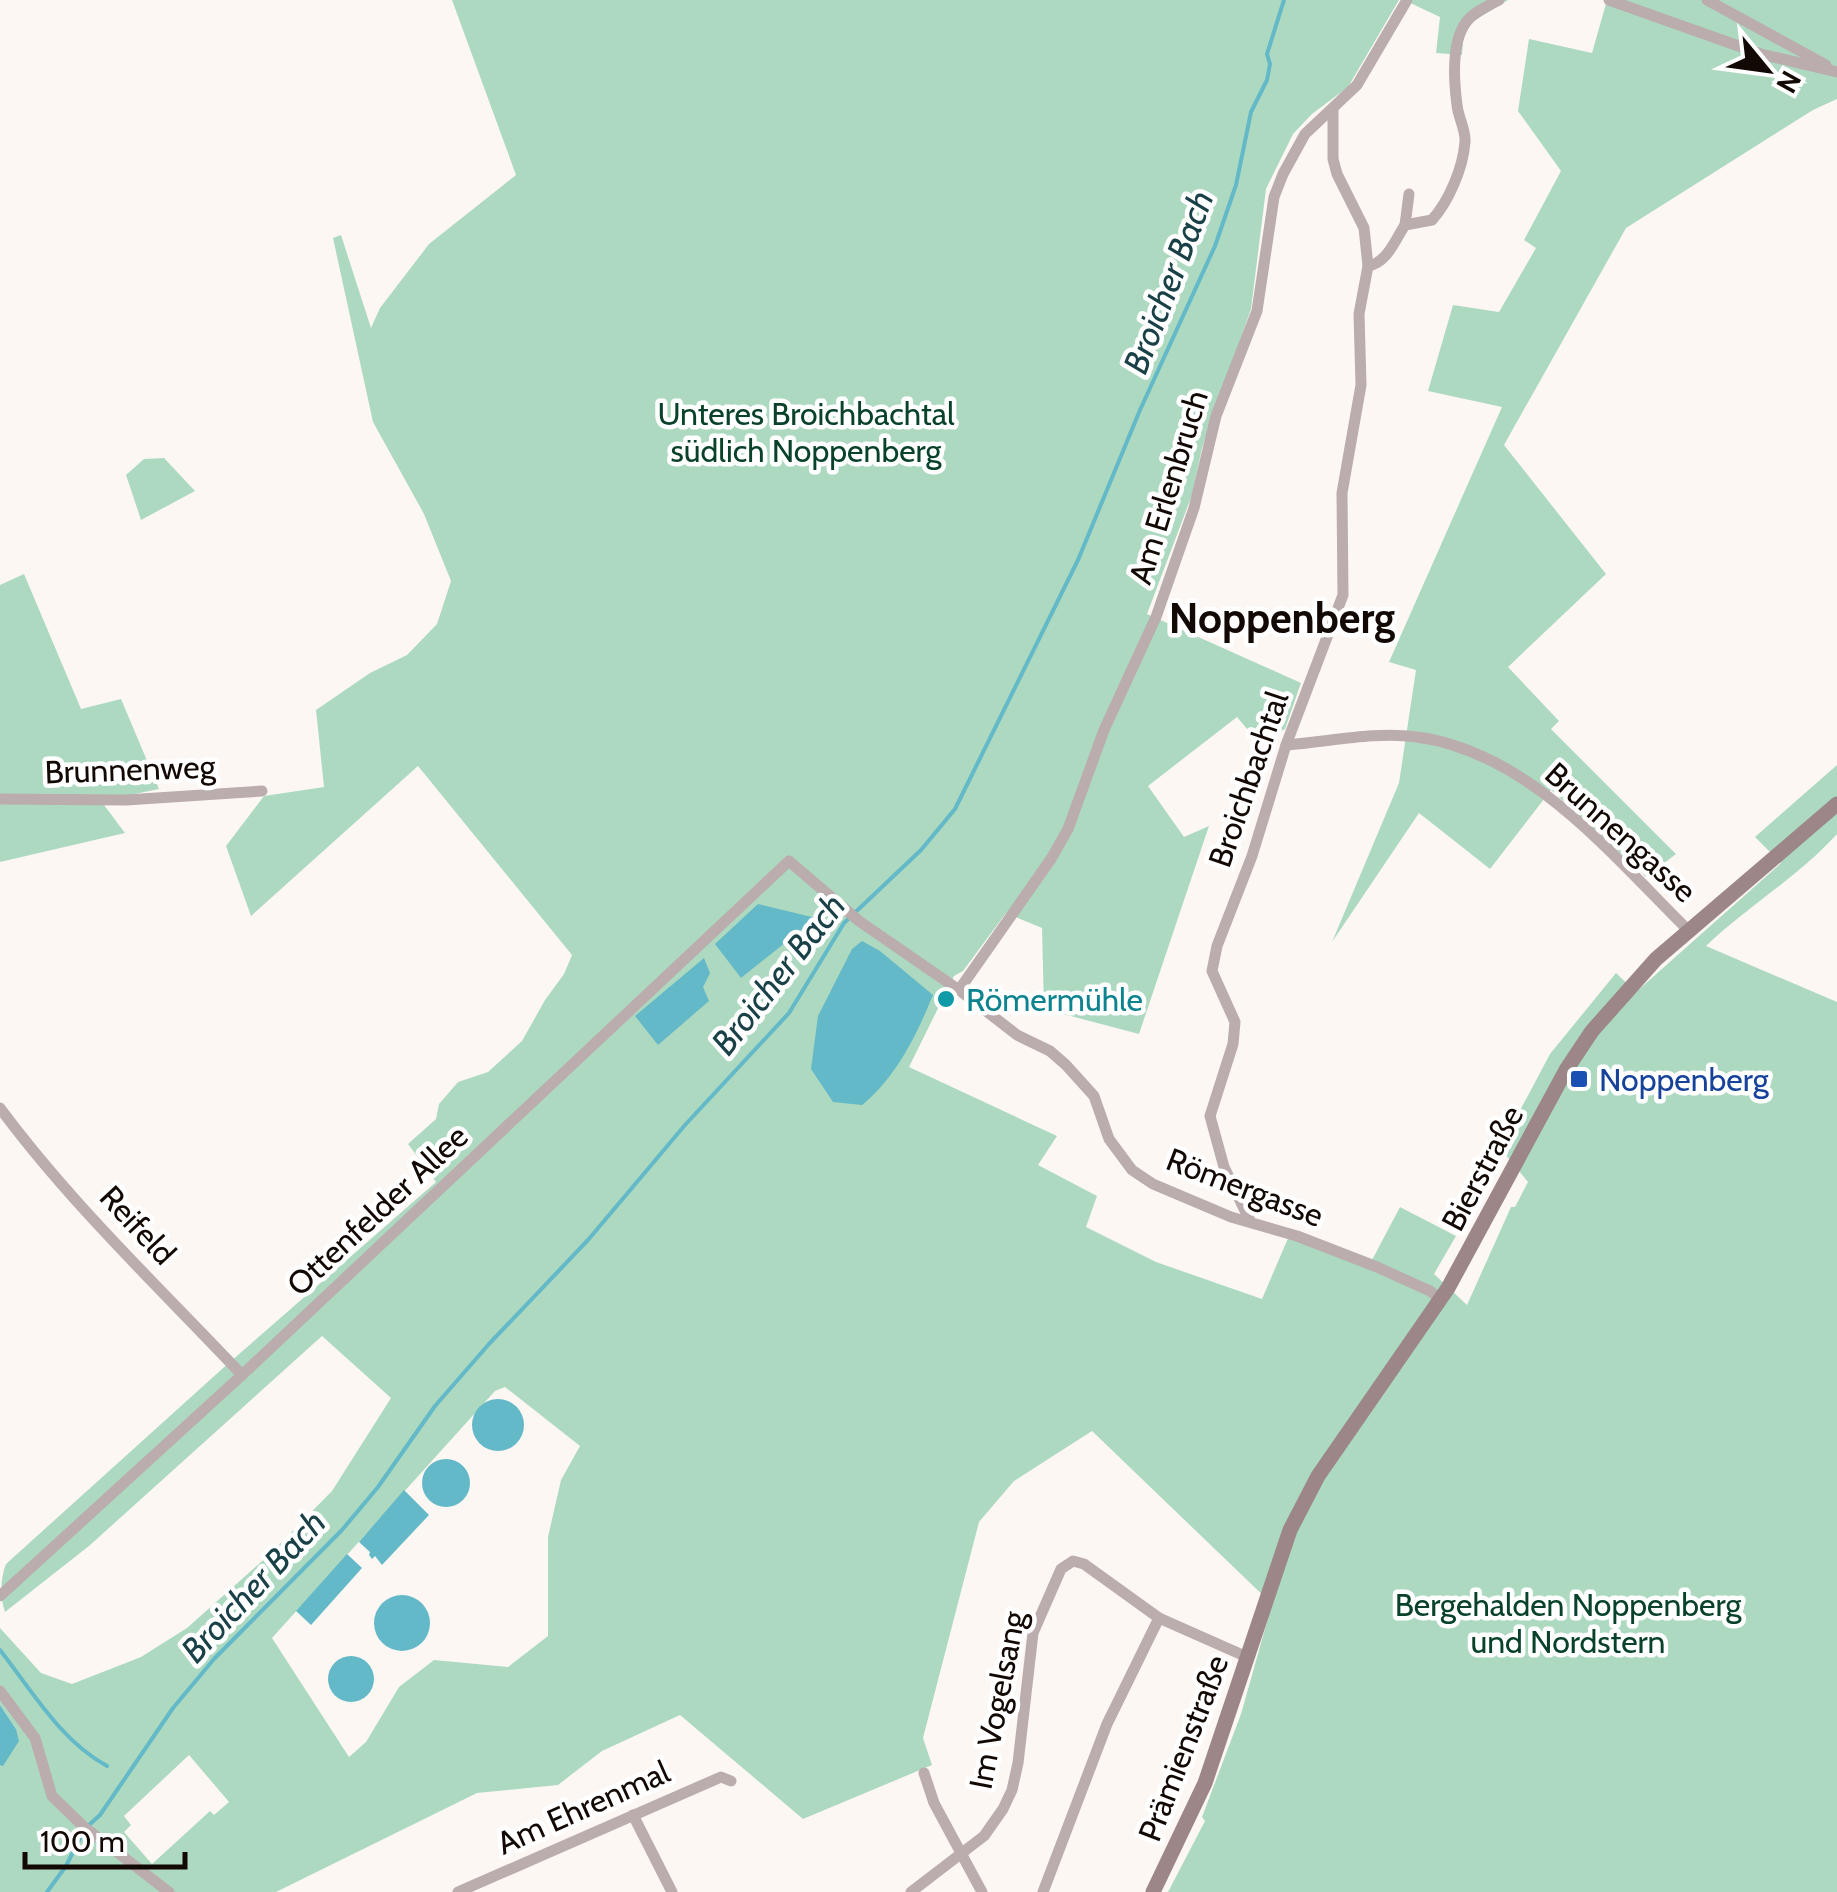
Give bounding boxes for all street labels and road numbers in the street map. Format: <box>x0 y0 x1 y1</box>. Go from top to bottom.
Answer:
street label: Am Erlenbruch <box>1120 385 1216 589</box>
street label: Broichbachtal <box>1200 686 1296 872</box>
street label: Brunnenweg <box>44 746 217 791</box>
street label: Brunnengasse <box>1537 754 1705 910</box>
street label: Bierstraße <box>1433 1099 1531 1237</box>
street label: Ottenfelder Allee <box>279 1116 475 1304</box>
street label: Römergasse <box>1161 1139 1329 1235</box>
street label: Reifeld <box>92 1177 184 1273</box>
street label: Im Vogelsang <box>961 1607 1034 1792</box>
street label: Prämienstraße <box>1130 1649 1236 1847</box>
street label: Am Ehrenmal <box>491 1751 676 1862</box>

